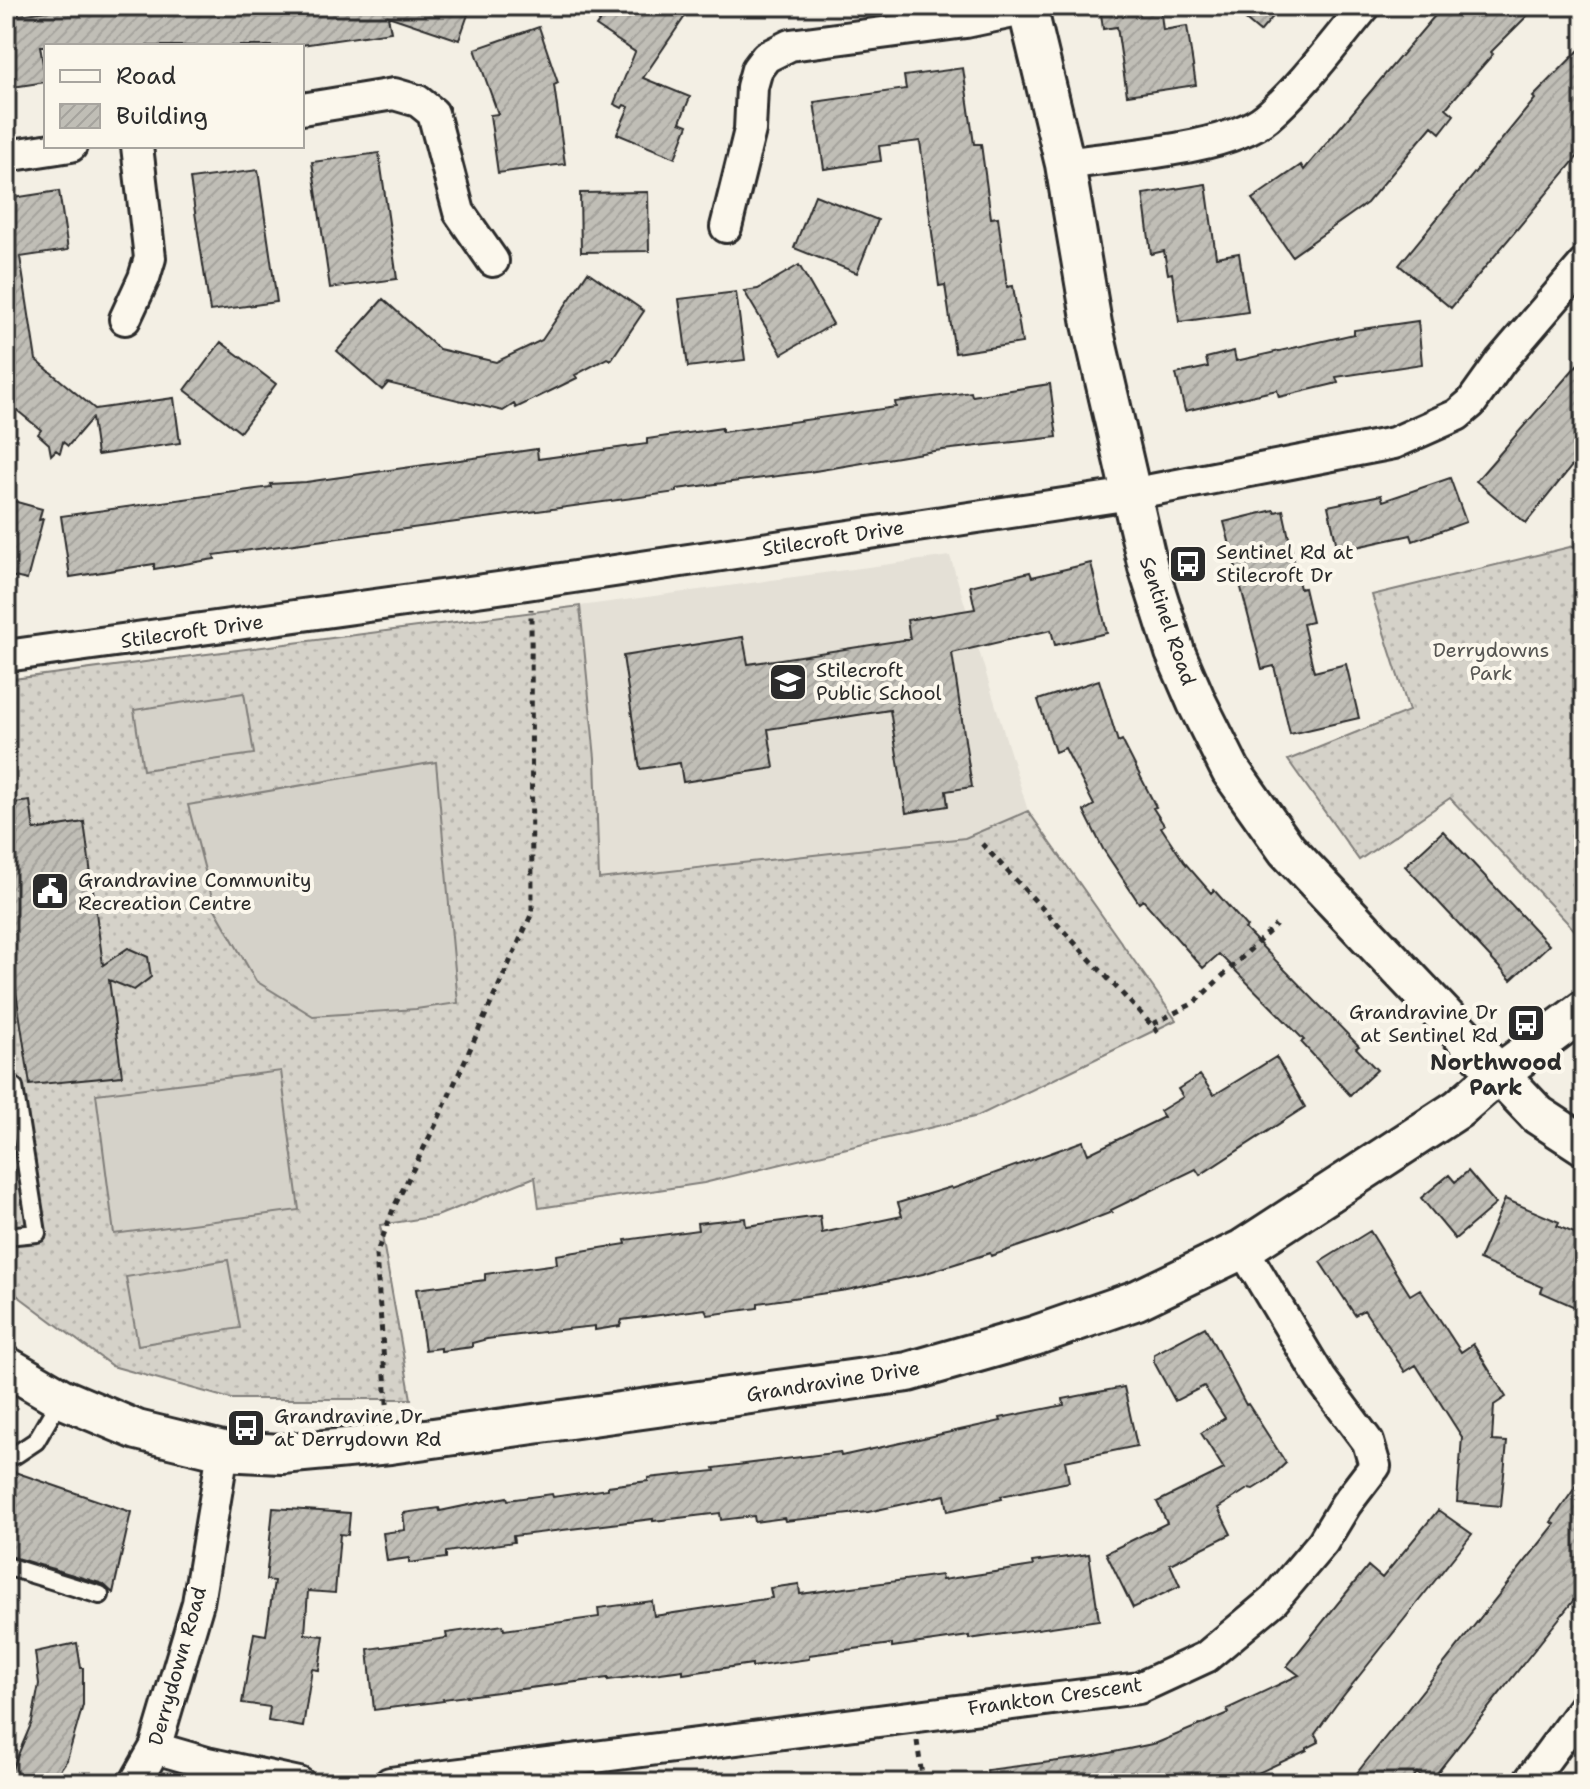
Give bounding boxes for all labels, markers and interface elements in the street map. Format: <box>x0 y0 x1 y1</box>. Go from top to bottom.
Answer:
legend <box>44 44 304 148</box>
text: Road <box>116 60 176 92</box>
text: Building <box>116 100 208 132</box>
street label: Stilecroft Drive <box>760 514 906 562</box>
place label: Sentinel Rd at Stilecroft Dr <box>1216 539 1354 588</box>
bus stop icon: Sentinel Rd at Stilecroft Dr <box>1167 543 1209 585</box>
street label: Sentinel Road <box>1134 553 1202 689</box>
street label: Stilecroft Drive <box>119 608 265 654</box>
park label: Derrydowns Park <box>1433 637 1549 686</box>
place label: Stilecroft Public School <box>816 657 942 706</box>
school or university icon: Stilecroft Public School <box>767 661 809 703</box>
place label: Grandravine Community Recreation Centre <box>78 867 312 916</box>
public building icon: Grandravine Community Recreation Centre <box>29 870 71 912</box>
place label: Grandravine Dr at Sentinel Rd <box>1349 999 1498 1048</box>
bus stop icon: Grandravine Dr at Sentinel Rd <box>1505 1002 1547 1044</box>
district label: Northwood Park <box>1430 1048 1562 1102</box>
street label: Grandravine Drive <box>744 1354 922 1408</box>
place label: Grandravine Dr at Derrydown Rd <box>274 1403 442 1452</box>
bus stop icon: Grandravine Dr at Derrydown Rd <box>225 1407 267 1449</box>
street label: Derrydown Road <box>142 1583 212 1748</box>
street label: Frankton Crescent <box>966 1671 1144 1721</box>

